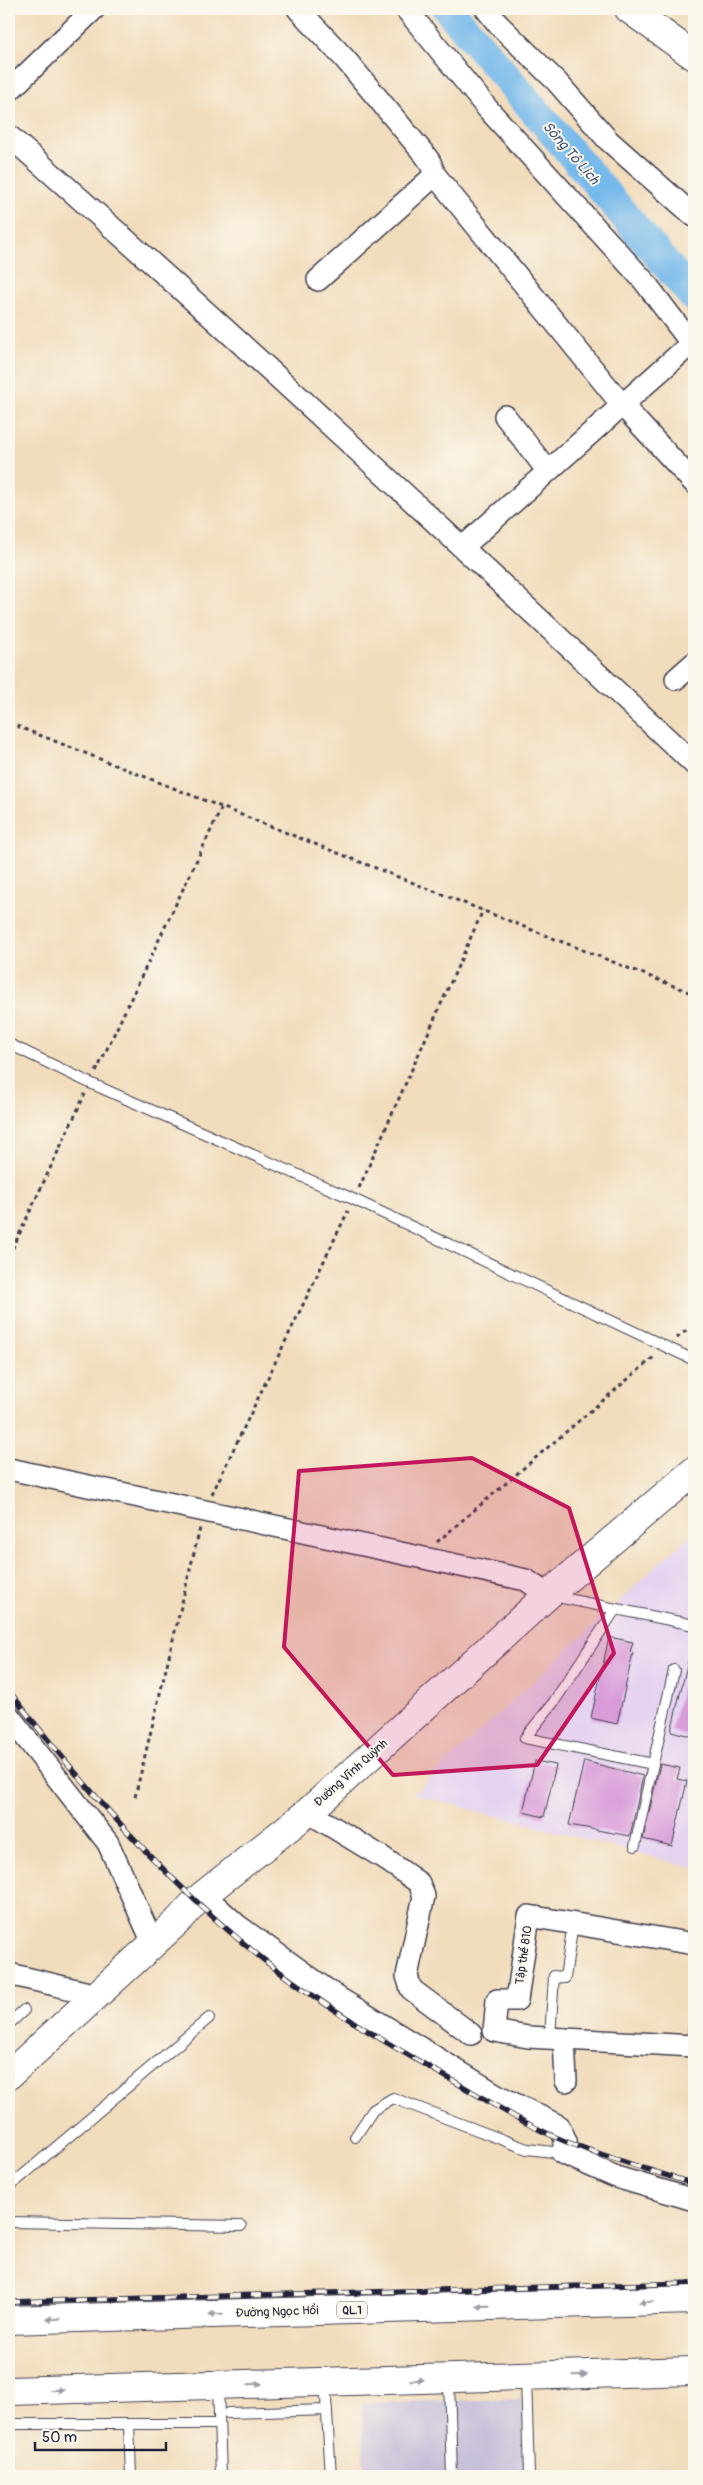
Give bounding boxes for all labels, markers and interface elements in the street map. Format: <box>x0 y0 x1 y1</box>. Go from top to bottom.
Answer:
water label: Sông Tô Lịch <box>539 118 604 189</box>
street label: Đường Vĩnh Quỳnh <box>311 1736 391 1810</box>
street label: Tập thể 810 <box>512 1924 536 1986</box>
one-way arrow <box>637 2298 653 2306</box>
street label: Đường Ngọc Hồi <box>235 2302 319 2321</box>
road number: QL.1 <box>337 2302 367 2318</box>
one-way arrow <box>475 2303 491 2311</box>
one-way arrow <box>207 2311 223 2319</box>
one-way arrow <box>45 2315 61 2323</box>
one-way arrow <box>572 2370 588 2378</box>
one-way arrow <box>410 2375 426 2383</box>
one-way arrow <box>247 2380 263 2388</box>
one-way arrow <box>50 2386 66 2394</box>
scale bar <box>35 2420 166 2452</box>
text: 50 m <box>42 2428 77 2447</box>

